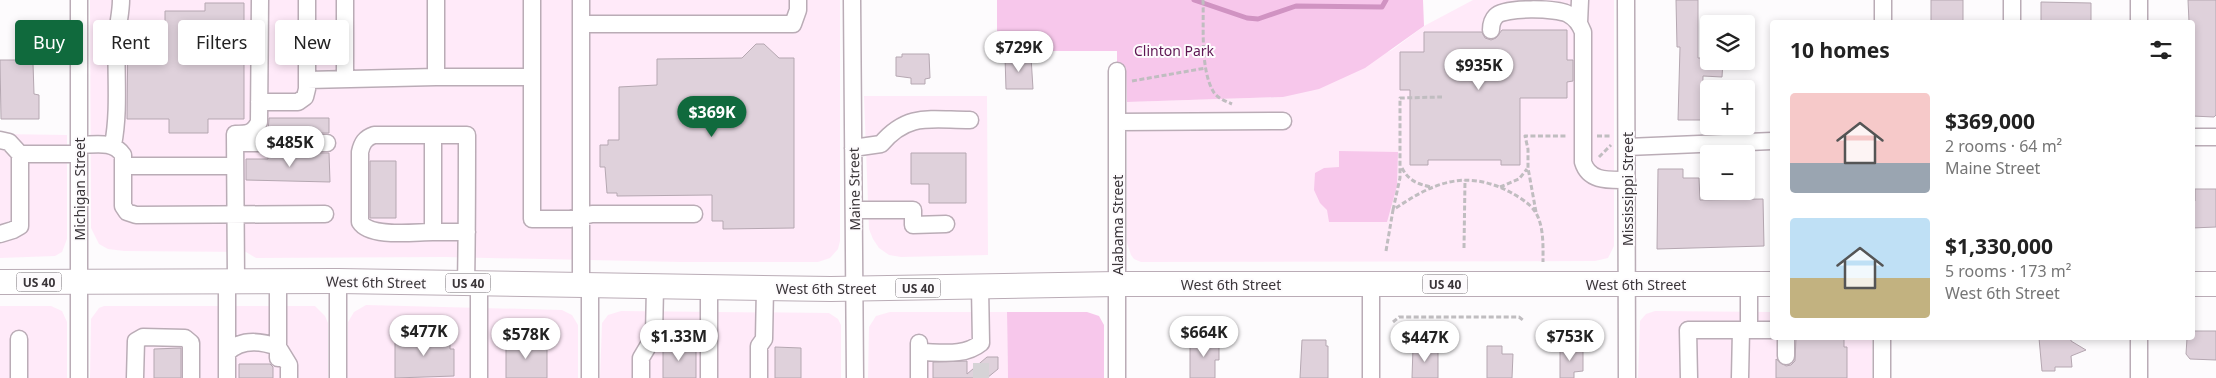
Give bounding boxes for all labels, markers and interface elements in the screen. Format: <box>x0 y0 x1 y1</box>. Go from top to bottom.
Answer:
map controls <box>1700 15 1755 200</box>
button: layers <box>1700 15 1755 70</box>
chip: Buy <box>15 20 83 65</box>
chip: Rent <box>93 20 168 65</box>
chip: Filters <box>178 20 265 65</box>
chip: New <box>275 20 349 65</box>
pin: $729K <box>984 30 1054 73</box>
text: $729K <box>995 36 1043 58</box>
text: 10 homes <box>1790 36 1890 64</box>
icon: filters <box>2147 36 2175 64</box>
park label: Clinton Park <box>1134 41 1215 60</box>
pin: $935K <box>1444 48 1514 91</box>
text: $935K <box>1455 54 1503 76</box>
button: + <box>1700 80 1755 135</box>
pin: $369K <box>677 96 747 138</box>
text: $369K <box>688 101 736 123</box>
text: $369,000 <box>1945 107 2035 135</box>
icon: home <box>1830 113 1890 173</box>
pin: $485K <box>255 126 325 168</box>
text: $485K <box>266 131 314 153</box>
street label: Mississippi Street <box>1618 132 1637 246</box>
text: 2 rooms · 64 m² <box>1945 135 2062 157</box>
street label: Michigan Street <box>70 137 89 241</box>
button: − <box>1700 145 1755 200</box>
street label: Maine Street <box>844 147 864 231</box>
text: Maine Street <box>1945 157 2040 179</box>
street label: Alabama Street <box>1108 175 1127 275</box>
text: $1,330,000 <box>1945 232 2053 260</box>
icon: home <box>1830 238 1890 298</box>
text: 5 rooms · 173 m² <box>1945 260 2071 282</box>
road number: US 40 <box>16 272 62 292</box>
street label: West 6th Street <box>326 272 426 292</box>
road number: US 40 <box>446 274 490 292</box>
road number: US 40 <box>1422 274 1468 294</box>
street label: West 6th Street <box>1181 275 1281 294</box>
street label: West 6th Street <box>1586 275 1686 294</box>
road number: US 40 <box>896 278 940 298</box>
street label: West 6th Street <box>776 279 876 298</box>
text: West 6th Street <box>1945 282 2060 304</box>
pin: $477K <box>389 314 459 357</box>
pin: $664K <box>1169 316 1239 358</box>
pin: $578K <box>491 318 561 360</box>
text: $477K <box>400 320 448 342</box>
pin: $1.33M <box>638 320 720 362</box>
pin: $447K <box>1390 320 1460 363</box>
pin: $753K <box>1535 320 1605 362</box>
text: $664K <box>1180 321 1228 343</box>
text: $578K <box>502 323 550 345</box>
text: $1.33M <box>651 325 707 347</box>
text: $753K <box>1546 325 1594 347</box>
text: $447K <box>1401 326 1449 348</box>

